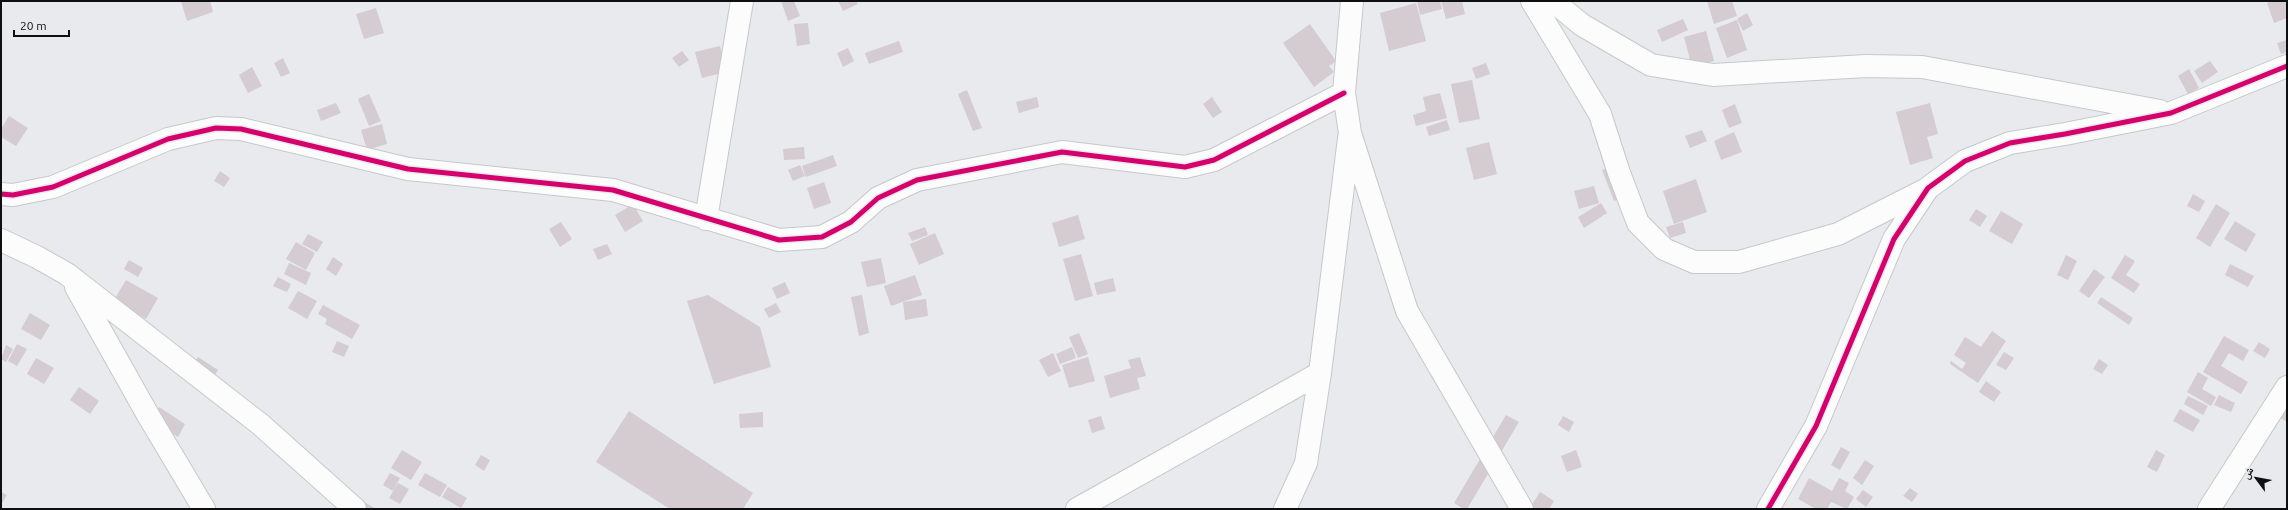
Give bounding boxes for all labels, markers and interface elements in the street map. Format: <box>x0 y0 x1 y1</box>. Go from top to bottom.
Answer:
scale bar <box>14 12 69 38</box>
text: 20 m <box>20 19 47 32</box>
north arrow <box>2236 458 2276 498</box>
text: ش <box>2239 464 2258 482</box>

